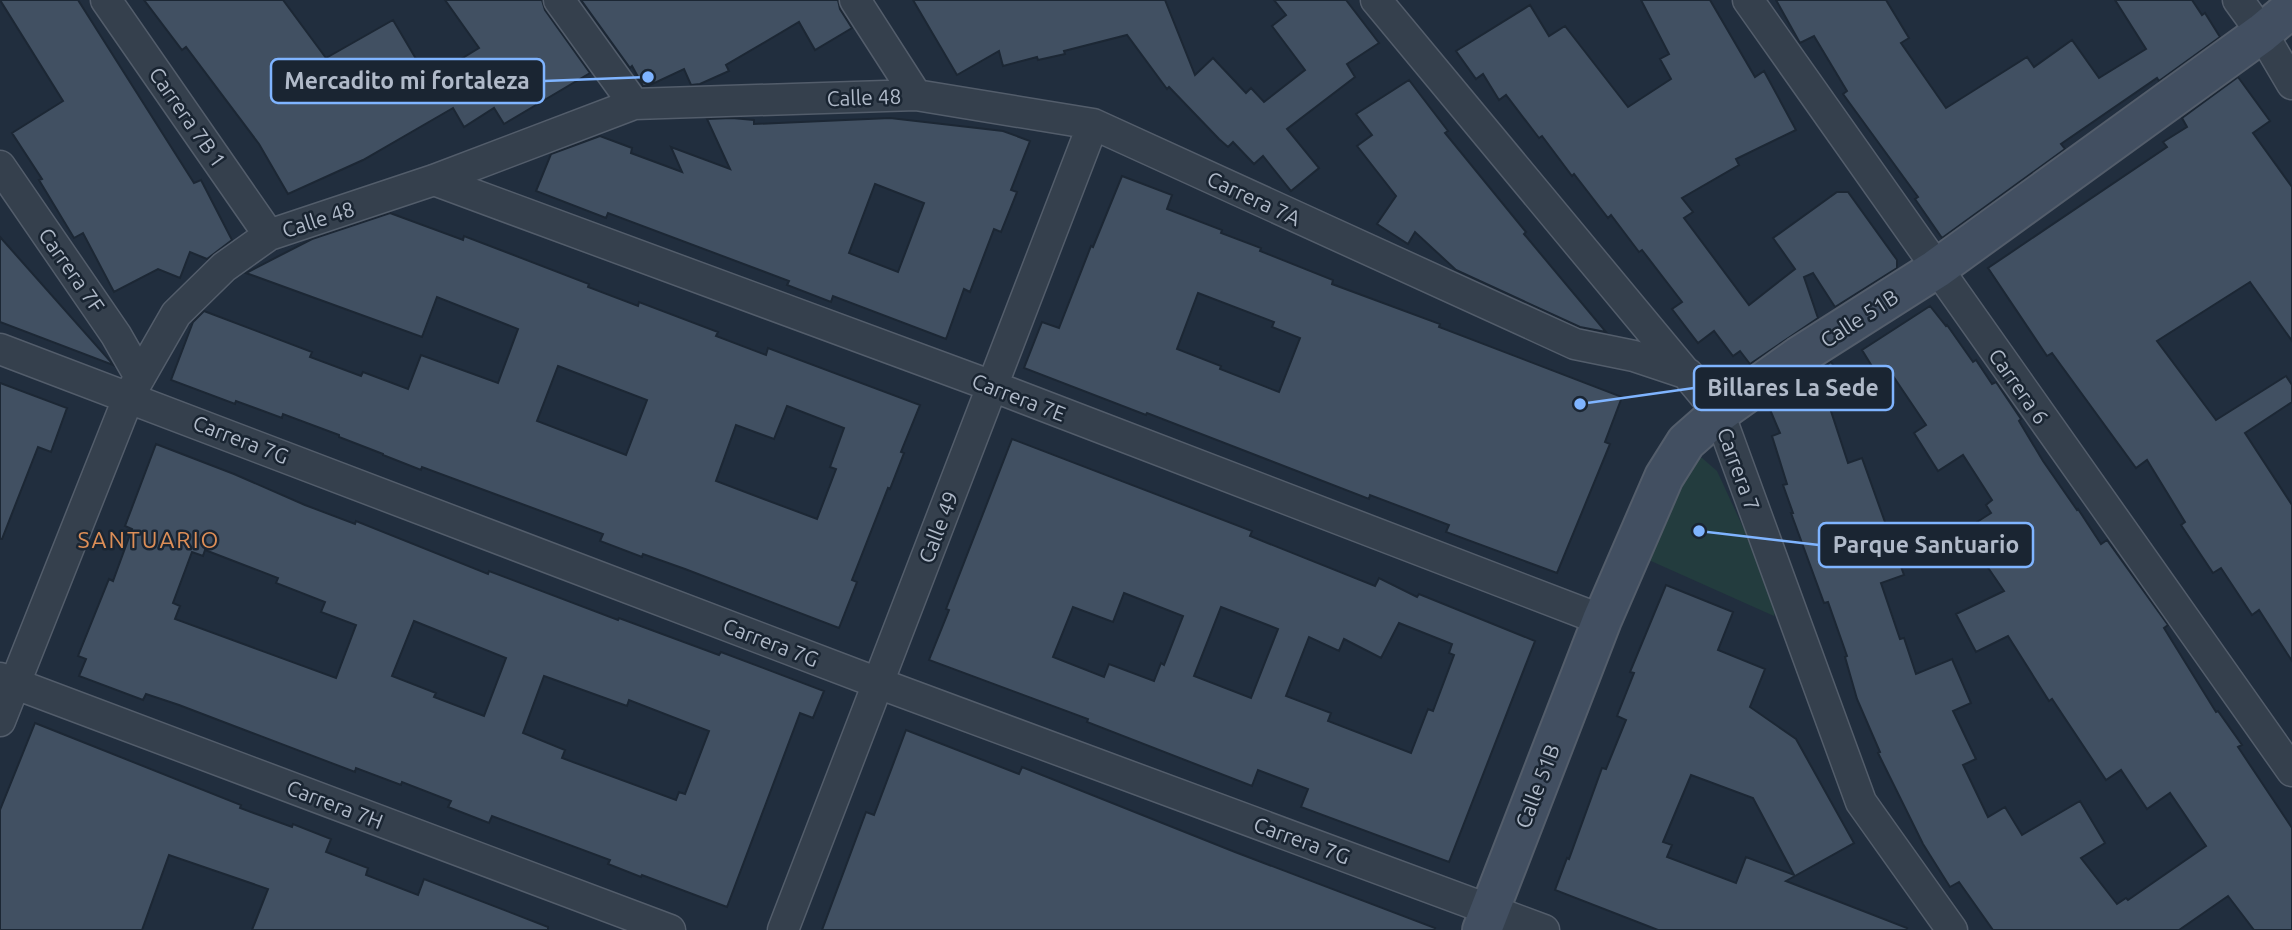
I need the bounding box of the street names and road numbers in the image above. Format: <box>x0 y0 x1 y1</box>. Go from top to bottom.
street label: Carrera 7B 1 <box>145 62 231 172</box>
street label: Calle 48 <box>826 84 902 110</box>
street label: Carrera 7A <box>1204 166 1305 230</box>
street label: Calle 48 <box>279 196 357 242</box>
street label: Carrera 7F <box>34 223 110 317</box>
street label: Calle 51B <box>1816 284 1902 352</box>
street label: Carrera 6 <box>1984 344 2054 428</box>
street label: Carrera 7E <box>969 368 1069 426</box>
street label: Carrera 7G <box>190 410 292 468</box>
street label: Carrera 7 <box>1713 424 1765 514</box>
street label: Calle 49 <box>913 488 963 566</box>
street label: Carrera 7G <box>720 613 822 671</box>
street label: Calle 51B <box>1510 741 1564 831</box>
street label: Carrera 7H <box>283 775 387 833</box>
street label: Carrera 7G <box>1251 812 1353 868</box>

